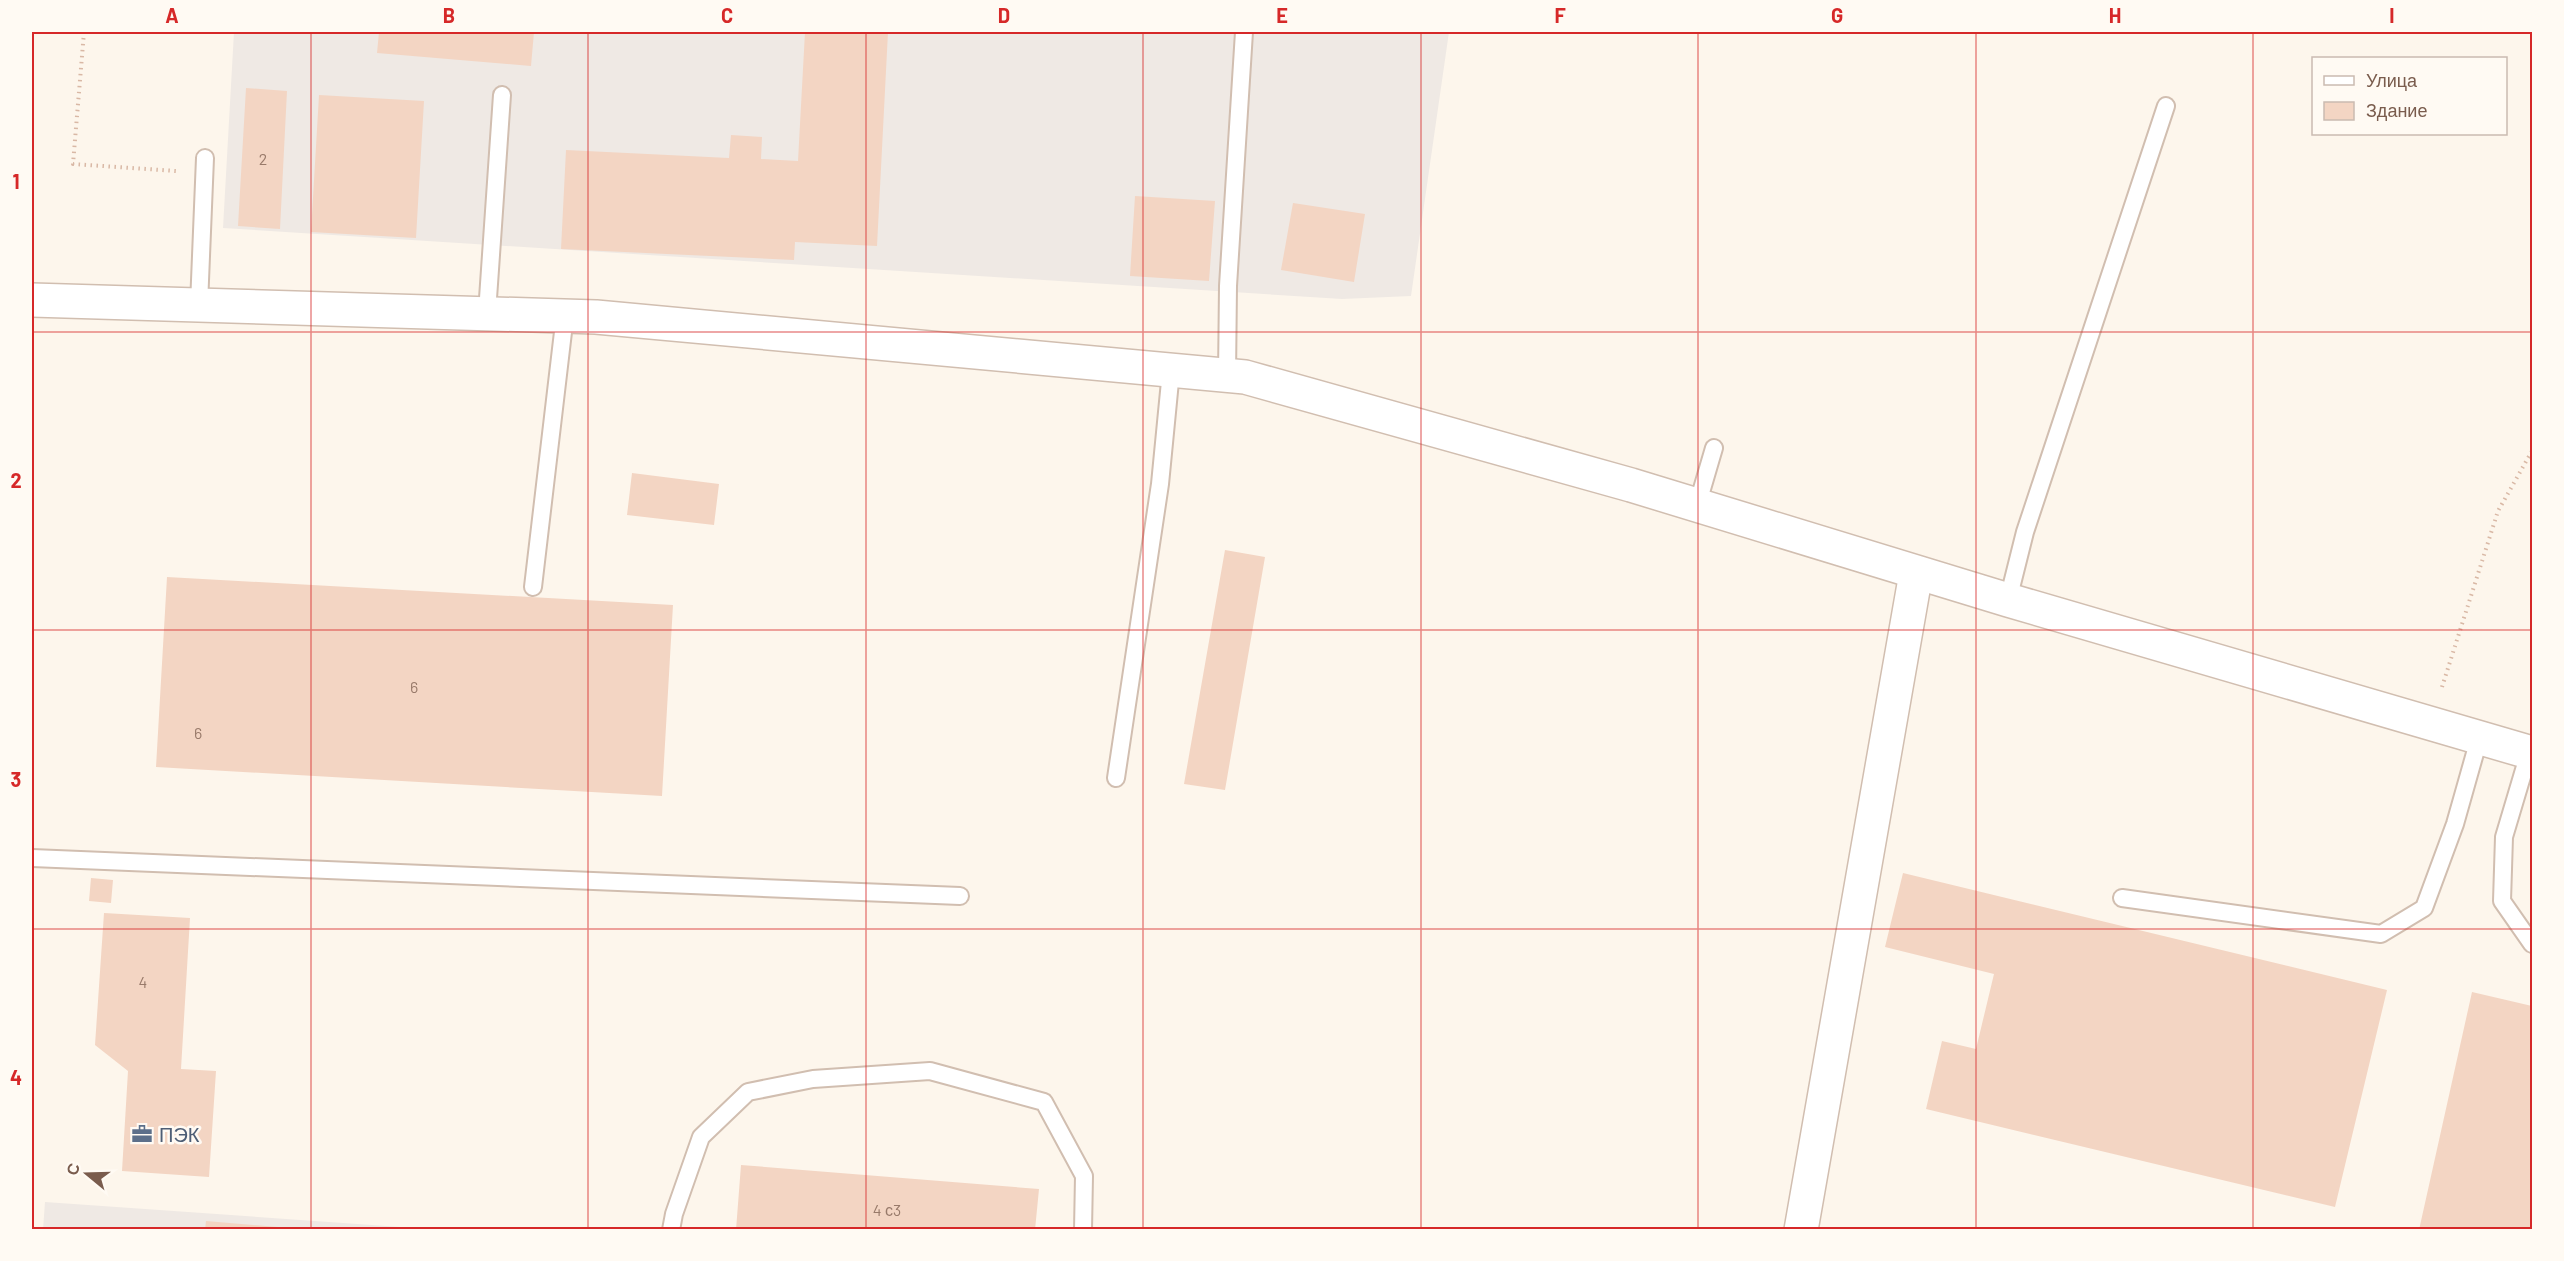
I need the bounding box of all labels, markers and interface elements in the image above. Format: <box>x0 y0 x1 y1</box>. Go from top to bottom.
text: A <box>165 3 179 27</box>
text: B <box>443 3 455 27</box>
text: C <box>721 3 733 27</box>
text: D <box>998 3 1010 27</box>
text: E <box>1276 3 1288 27</box>
text: F <box>1554 3 1566 27</box>
text: G <box>1831 3 1843 27</box>
text: H <box>2109 3 2121 27</box>
text: I <box>2389 3 2395 27</box>
legend <box>2312 57 2507 135</box>
text: Улица <box>2366 69 2418 91</box>
text: Здание <box>2366 99 2427 121</box>
house number: 2 <box>259 149 267 168</box>
text: 1 <box>12 169 20 193</box>
text: 2 <box>10 468 22 492</box>
house number: 6 <box>410 677 418 696</box>
house number: 6 <box>194 723 202 742</box>
text: 3 <box>11 767 21 791</box>
house number: 4 <box>139 972 147 991</box>
text: 4 <box>10 1065 22 1089</box>
office icon: ПЭК <box>130 1122 154 1146</box>
place label: ПЭК <box>159 1122 200 1146</box>
north arrow <box>57 1144 117 1204</box>
text: С <box>61 1160 83 1178</box>
house number: 4 с3 <box>873 1200 901 1219</box>

